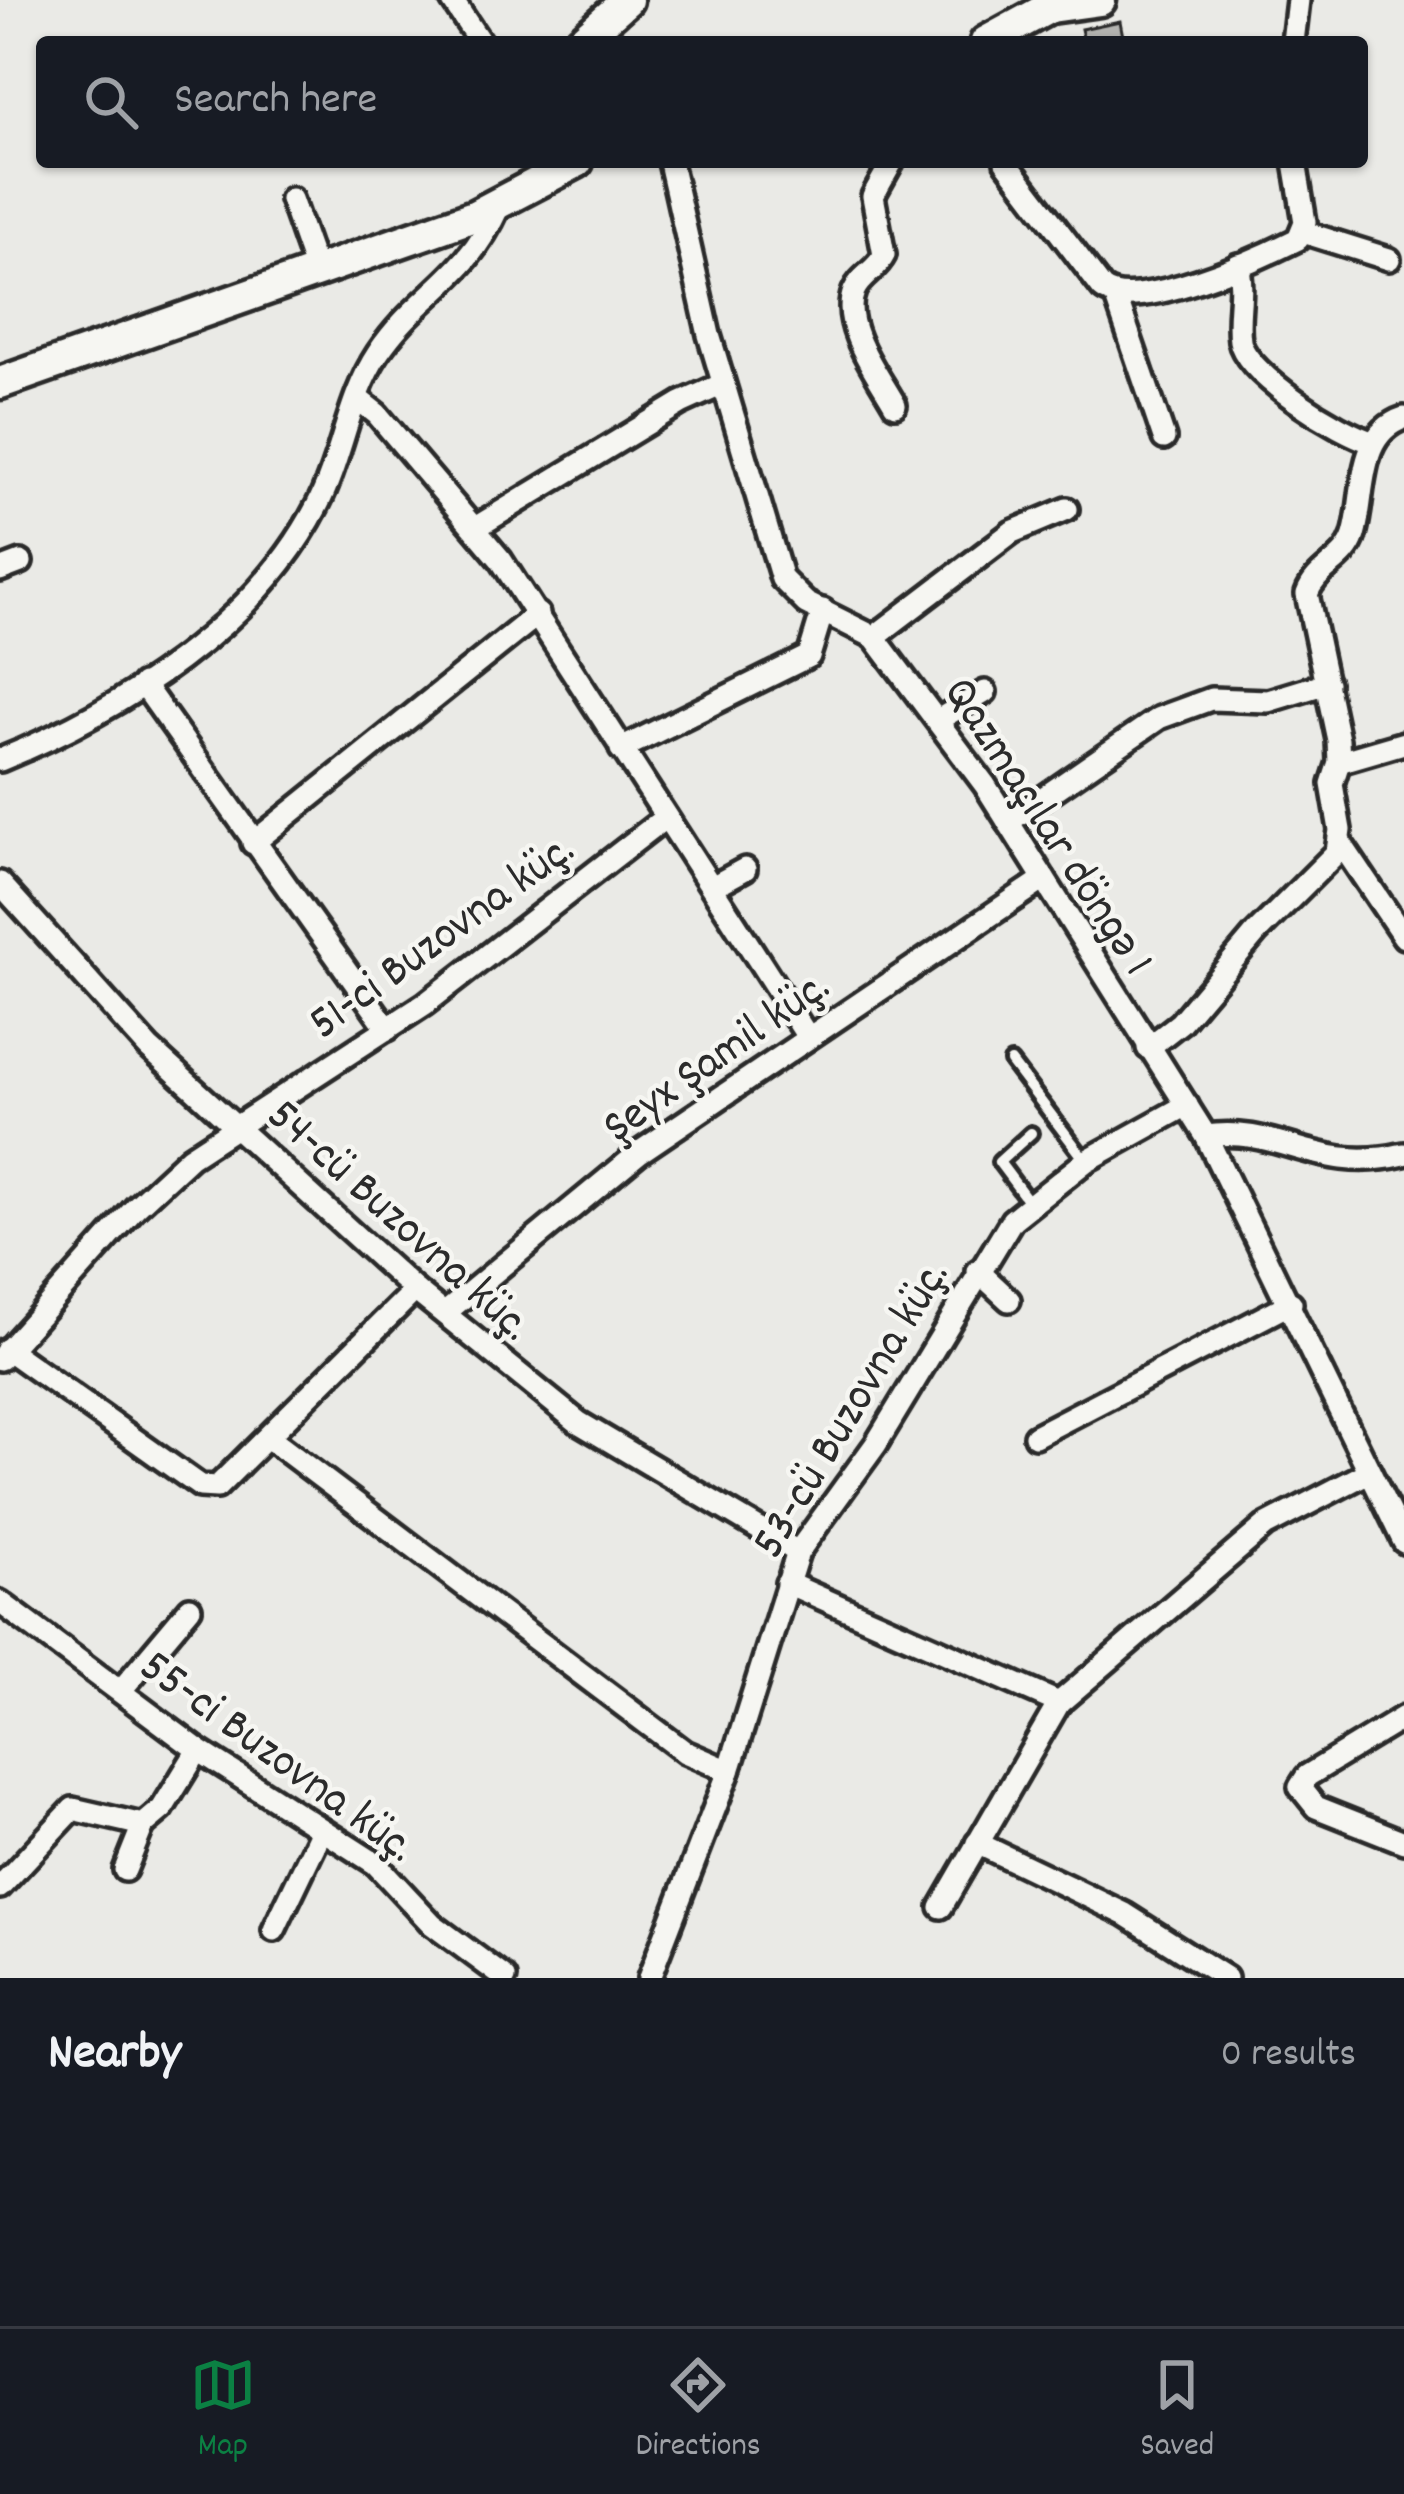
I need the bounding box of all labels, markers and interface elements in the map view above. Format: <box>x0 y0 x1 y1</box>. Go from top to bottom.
search box <box>36 36 1368 168</box>
icon: search <box>78 69 144 135</box>
text: Search here <box>174 70 377 134</box>
street label: Qazmaçılar döngə 1 <box>923 665 1168 991</box>
street label: 51-ci Buzovna küç. <box>296 819 591 1059</box>
street label: Şeyx Şamil küç. <box>591 955 846 1163</box>
street label: 54-cü Buzovna küç. <box>249 1085 545 1361</box>
street label: 53-cü Buzovna küç. <box>737 1249 970 1573</box>
street label: 55-ci Buzovna küç. <box>123 1635 428 1883</box>
text: Nearby <box>48 2020 181 2092</box>
text: 0 results <box>1221 2029 1356 2084</box>
tab: Map <box>190 2352 256 2471</box>
tab: Directions <box>636 2352 761 2471</box>
tab: Saved <box>1140 2352 1214 2471</box>

